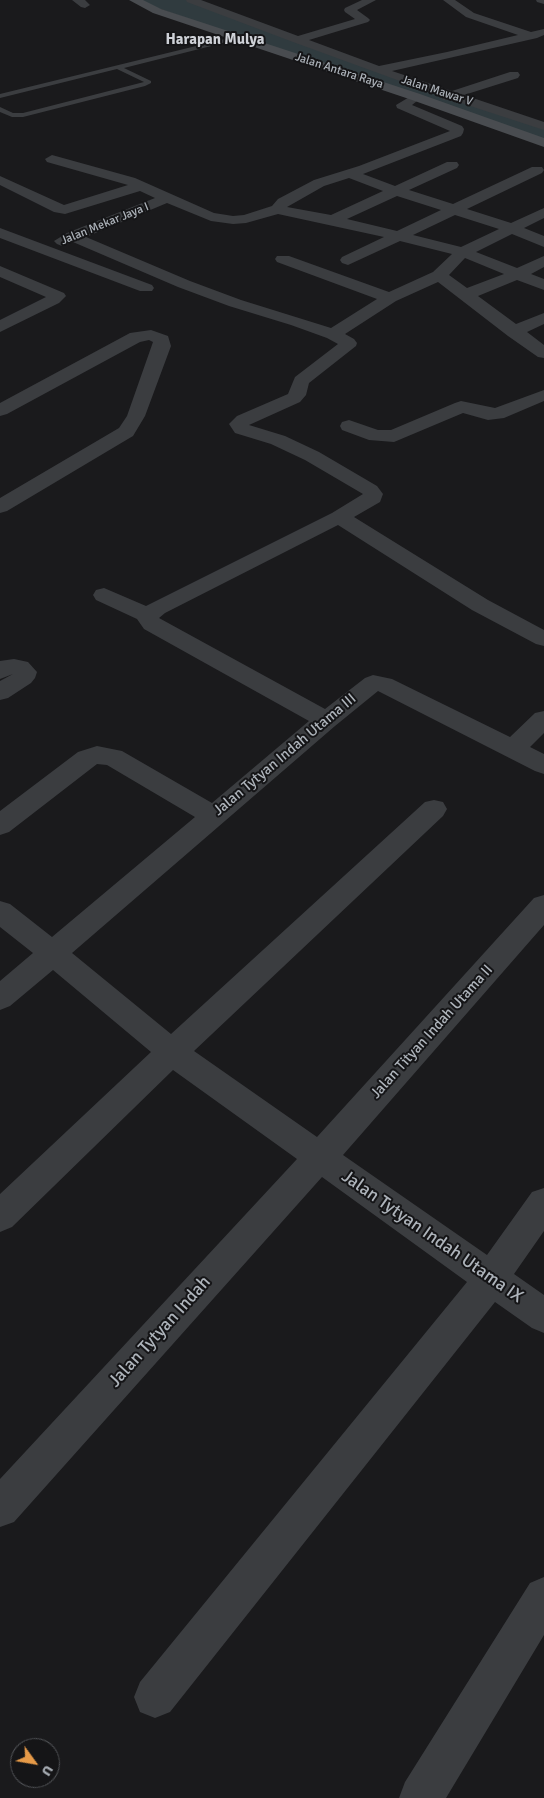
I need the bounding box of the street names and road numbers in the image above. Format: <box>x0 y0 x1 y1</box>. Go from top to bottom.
street label: Jalan Antara Raya <box>293 50 385 92</box>
street label: Jalan Mawar V <box>399 73 475 109</box>
street label: Jalan Mekar Jaya I <box>59 200 151 248</box>
street label: Jalan Tytyan Indah Utama III <box>210 690 360 820</box>
street label: Jalan Tityan Indah Utama II <box>367 961 497 1103</box>
street label: Jalan Tytyan Indah Utama IX <box>337 1166 527 1308</box>
street label: Jalan Tytyan Indah <box>104 1272 216 1392</box>

